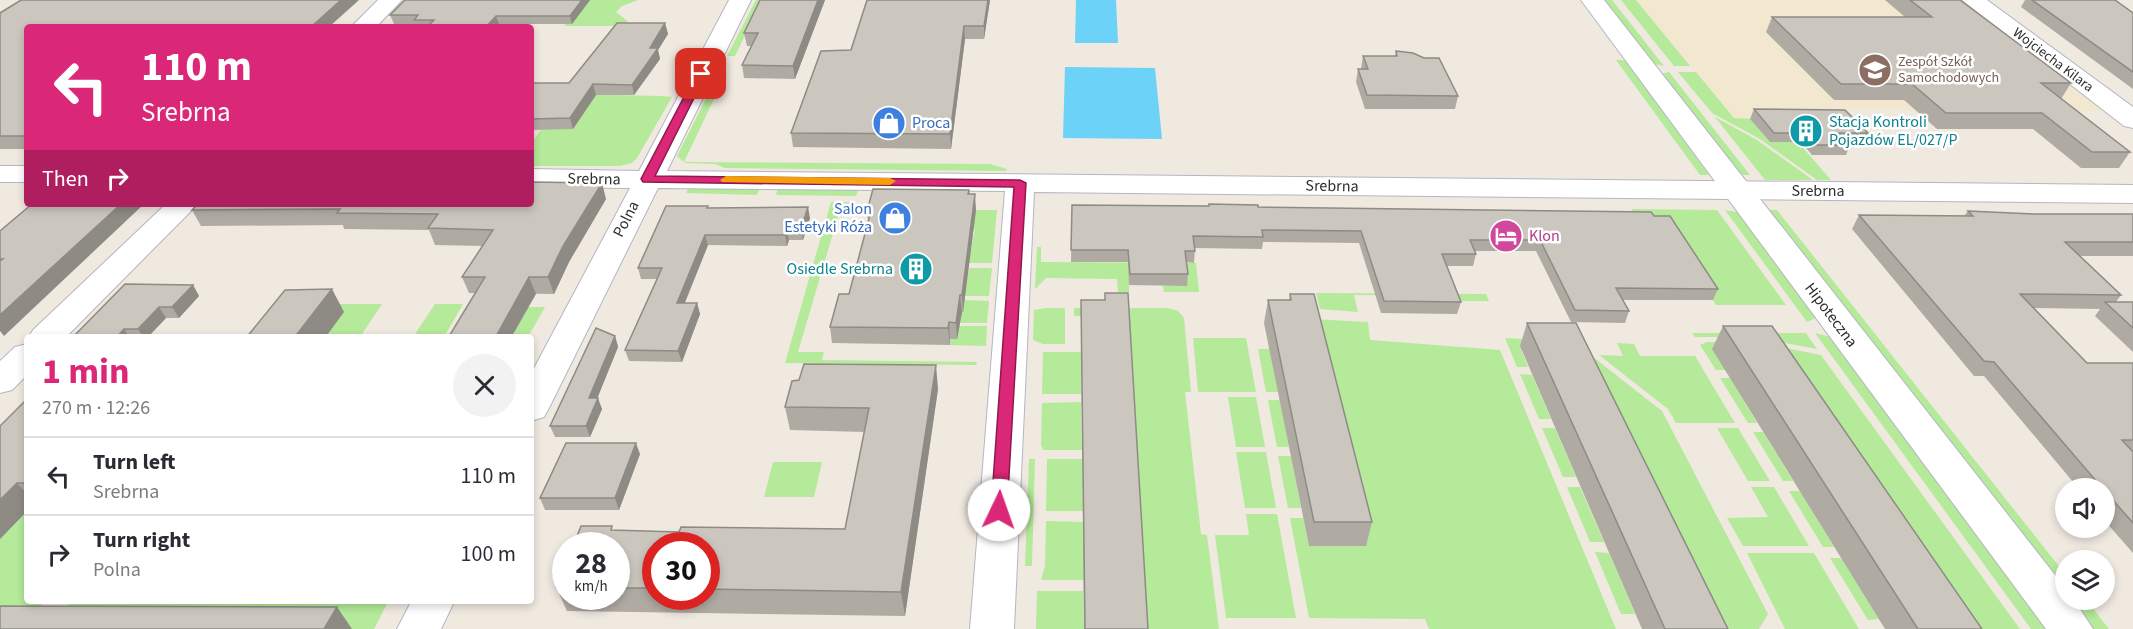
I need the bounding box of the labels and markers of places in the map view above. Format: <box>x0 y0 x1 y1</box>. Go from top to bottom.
pin <box>675 48 726 99</box>
school or university icon: Zespół Szkół Samochodowych <box>1857 52 1893 88</box>
place label: Zespół Szkół Samochodowych <box>1898 52 1999 88</box>
shop icon: Proca <box>871 105 907 141</box>
place label: Stacja Kontroli Pojazdów EL/027/P <box>1829 111 1958 151</box>
place label: Proca <box>912 112 950 134</box>
building icon: Stacja Kontroli Pojazdów EL/027/P <box>1788 113 1824 149</box>
place label: Salon Estetyki Róża <box>784 198 872 238</box>
shop icon: Salon Estetyki Róża <box>877 200 913 236</box>
hotel icon: Klon <box>1488 218 1524 254</box>
place label: Klon <box>1529 225 1560 247</box>
building icon: Osiedle Srebrna <box>898 251 934 287</box>
place label: Osiedle Srebrna <box>787 258 893 280</box>

